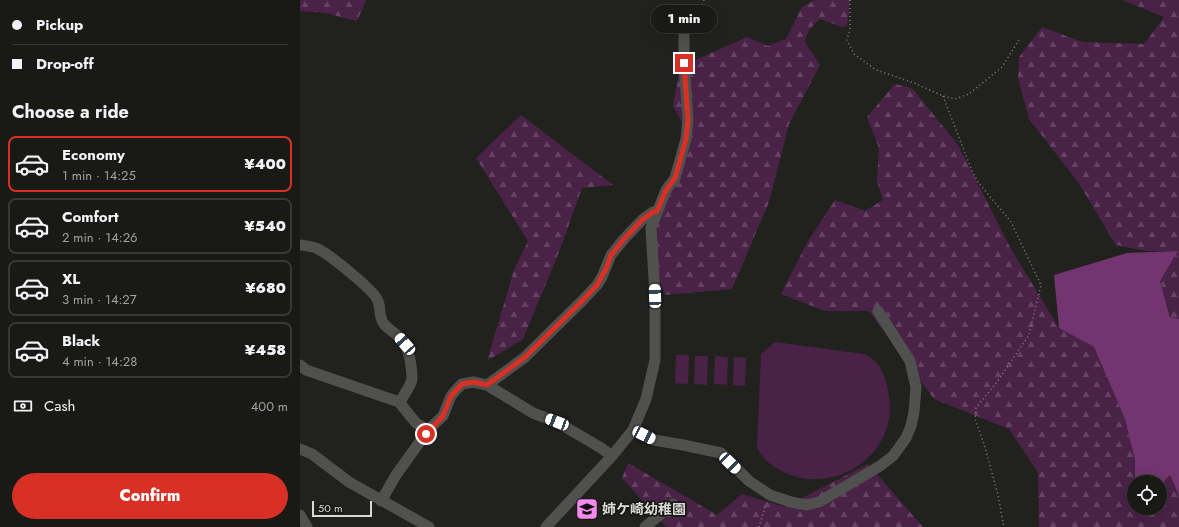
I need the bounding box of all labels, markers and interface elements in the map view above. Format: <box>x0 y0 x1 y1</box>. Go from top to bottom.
callout: 1 min <box>651 5 717 33</box>
text: 1 min <box>668 9 700 28</box>
text: Pickup <box>36 14 83 36</box>
text: Drop-off <box>36 53 94 75</box>
route end <box>675 54 693 72</box>
text: Choose a ride <box>12 99 129 125</box>
text: Economy <box>62 144 125 166</box>
icon: car <box>14 146 50 182</box>
text: ¥400 <box>244 153 286 175</box>
text: 1 min · 14:25 <box>62 166 136 185</box>
text: Comfort <box>62 206 119 228</box>
icon: car <box>14 208 50 244</box>
text: ¥540 <box>244 215 286 237</box>
text: 2 min · 14:26 <box>62 228 138 247</box>
text: XL <box>62 268 80 290</box>
icon: car <box>14 270 50 306</box>
text: ¥680 <box>245 277 286 299</box>
car <box>649 284 661 308</box>
text: 3 min · 14:27 <box>62 290 137 309</box>
text: Black <box>62 330 100 352</box>
car <box>393 331 417 357</box>
icon: car <box>14 332 50 368</box>
text: ¥458 <box>245 339 286 361</box>
text: 4 min · 14:28 <box>62 352 137 371</box>
icon: cash <box>12 395 34 417</box>
text: Cash <box>44 395 75 417</box>
text: 400 m <box>251 397 288 416</box>
car <box>544 412 570 432</box>
car <box>631 424 657 446</box>
route start <box>417 425 435 443</box>
car <box>717 450 743 476</box>
button: Confirm <box>12 473 288 519</box>
map controls <box>1127 475 1167 515</box>
button: locate <box>1127 475 1167 515</box>
school or university icon: 姉ケ崎幼稚園 <box>574 496 600 522</box>
scale bar <box>312 499 372 518</box>
place label: 姉ケ崎幼稚園 <box>602 499 686 519</box>
text: 50 m <box>318 500 343 516</box>

